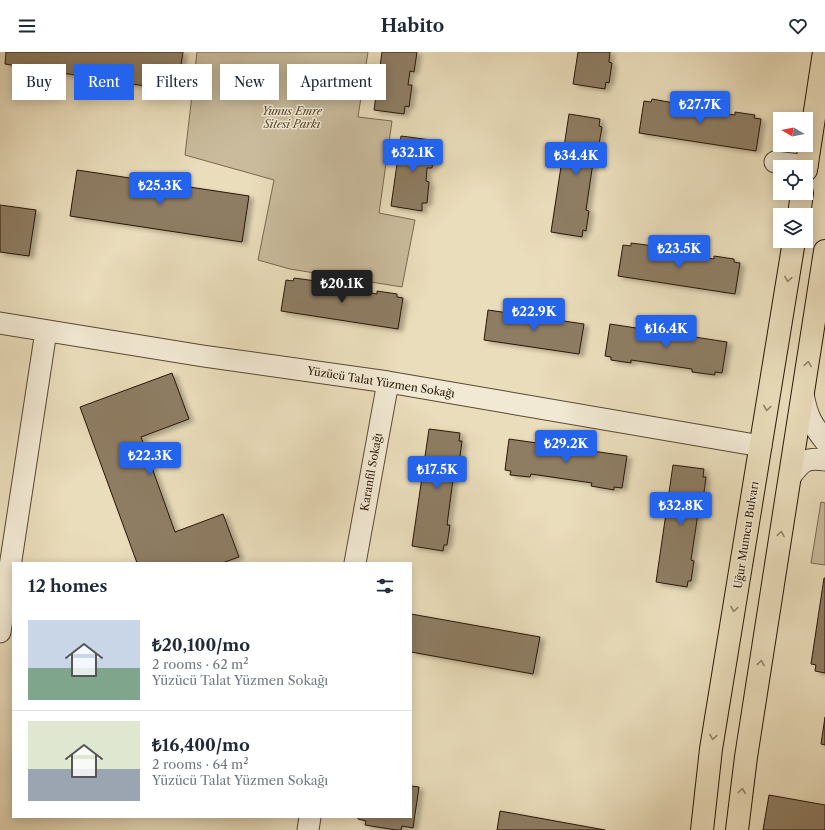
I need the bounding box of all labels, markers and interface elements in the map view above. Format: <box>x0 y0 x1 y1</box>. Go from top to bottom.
icon: menu <box>16 15 38 37</box>
text: Habito <box>381 15 444 37</box>
icon: heart <box>787 15 809 37</box>
chip: Buy <box>12 64 66 100</box>
chip: Rent <box>74 64 134 100</box>
chip: Filters <box>142 64 212 100</box>
chip: New <box>220 64 279 100</box>
chip: Apartment <box>287 64 386 100</box>
pin: ₺27.7K <box>667 91 733 125</box>
text: ₺27.7K <box>679 96 721 112</box>
park label: Yunus Emre Sitesi Parkı <box>262 104 323 131</box>
north arrow <box>773 112 813 152</box>
map controls <box>773 112 813 248</box>
pin: ₺32.1K <box>380 139 446 173</box>
pin: ₺34.4K <box>543 142 609 176</box>
text: ₺32.1K <box>392 144 434 160</box>
text: ₺34.4K <box>554 147 598 163</box>
button: locate <box>773 160 813 200</box>
pin: ₺25.3K <box>127 172 193 206</box>
text: ₺25.3K <box>138 177 182 193</box>
button: layers <box>773 208 813 248</box>
pin: ₺23.5K <box>646 235 712 269</box>
text: ₺23.5K <box>657 240 701 256</box>
pin: ₺20.1K <box>309 270 375 304</box>
text: ₺20.1K <box>320 275 364 291</box>
one-way arrow <box>784 276 793 283</box>
pin: ₺22.9K <box>501 298 567 332</box>
text: ₺22.9K <box>512 303 556 319</box>
pin: ₺16.4K <box>633 315 699 349</box>
text: ₺16.4K <box>645 320 687 336</box>
one-way arrow <box>803 361 812 368</box>
street label: Yüzücü Talat Yüzmen Sokağı <box>305 363 456 401</box>
one-way arrow <box>763 405 772 411</box>
pin: ₺29.2K <box>533 430 599 464</box>
street label: Karanfil Sokağı <box>357 431 385 512</box>
text: ₺29.2K <box>544 435 588 451</box>
pin: ₺22.3K <box>117 442 183 476</box>
text: ₺22.3K <box>128 447 172 463</box>
pin: ₺17.5K <box>404 456 470 490</box>
text: ₺17.5K <box>417 461 457 477</box>
street label: Uğur Mumcu Bulvarı <box>731 480 761 590</box>
pin: ₺32.8K <box>648 492 714 526</box>
text: ₺32.8K <box>659 497 703 513</box>
one-way arrow <box>776 531 785 537</box>
icon: filters <box>374 575 396 597</box>
text: 12 homes <box>28 576 107 596</box>
one-way arrow <box>730 606 739 612</box>
text: ₺20,100/mo <box>152 635 250 655</box>
icon: home <box>60 636 108 684</box>
text: 2 rooms · 62 m² <box>152 656 249 672</box>
one-way arrow <box>756 660 765 666</box>
text: Yüzücü Talat Yüzmen Sokağı <box>152 672 328 688</box>
one-way arrow <box>709 734 718 740</box>
text: ₺16,400/mo <box>152 735 250 755</box>
icon: home <box>60 737 108 785</box>
text: 2 rooms · 64 m² <box>152 756 249 772</box>
text: Yüzücü Talat Yüzmen Sokağı <box>152 772 328 788</box>
one-way arrow <box>737 788 746 794</box>

